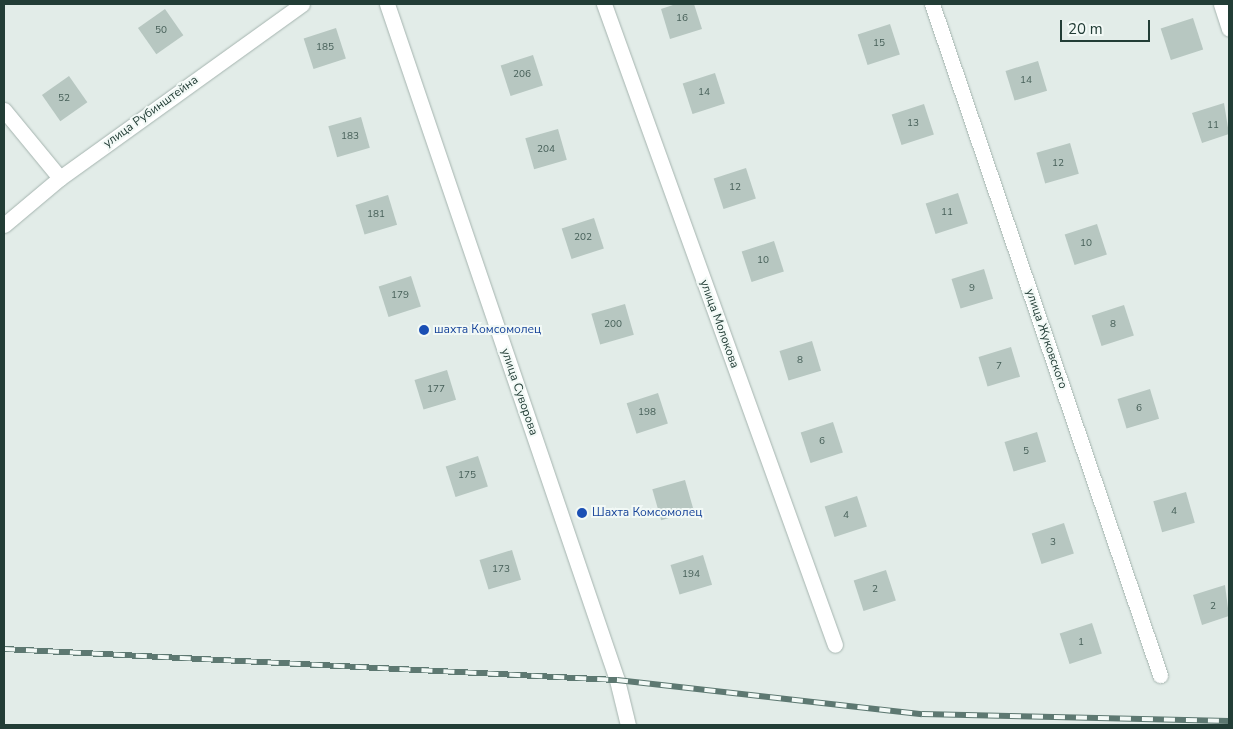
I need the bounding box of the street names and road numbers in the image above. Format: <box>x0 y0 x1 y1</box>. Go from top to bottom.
street label: улица Рубинштейна <box>101 73 201 151</box>
street label: улица Молокова <box>696 278 742 370</box>
street label: улица Жуковского <box>1022 287 1070 391</box>
street label: улица Суворова <box>497 347 541 437</box>

